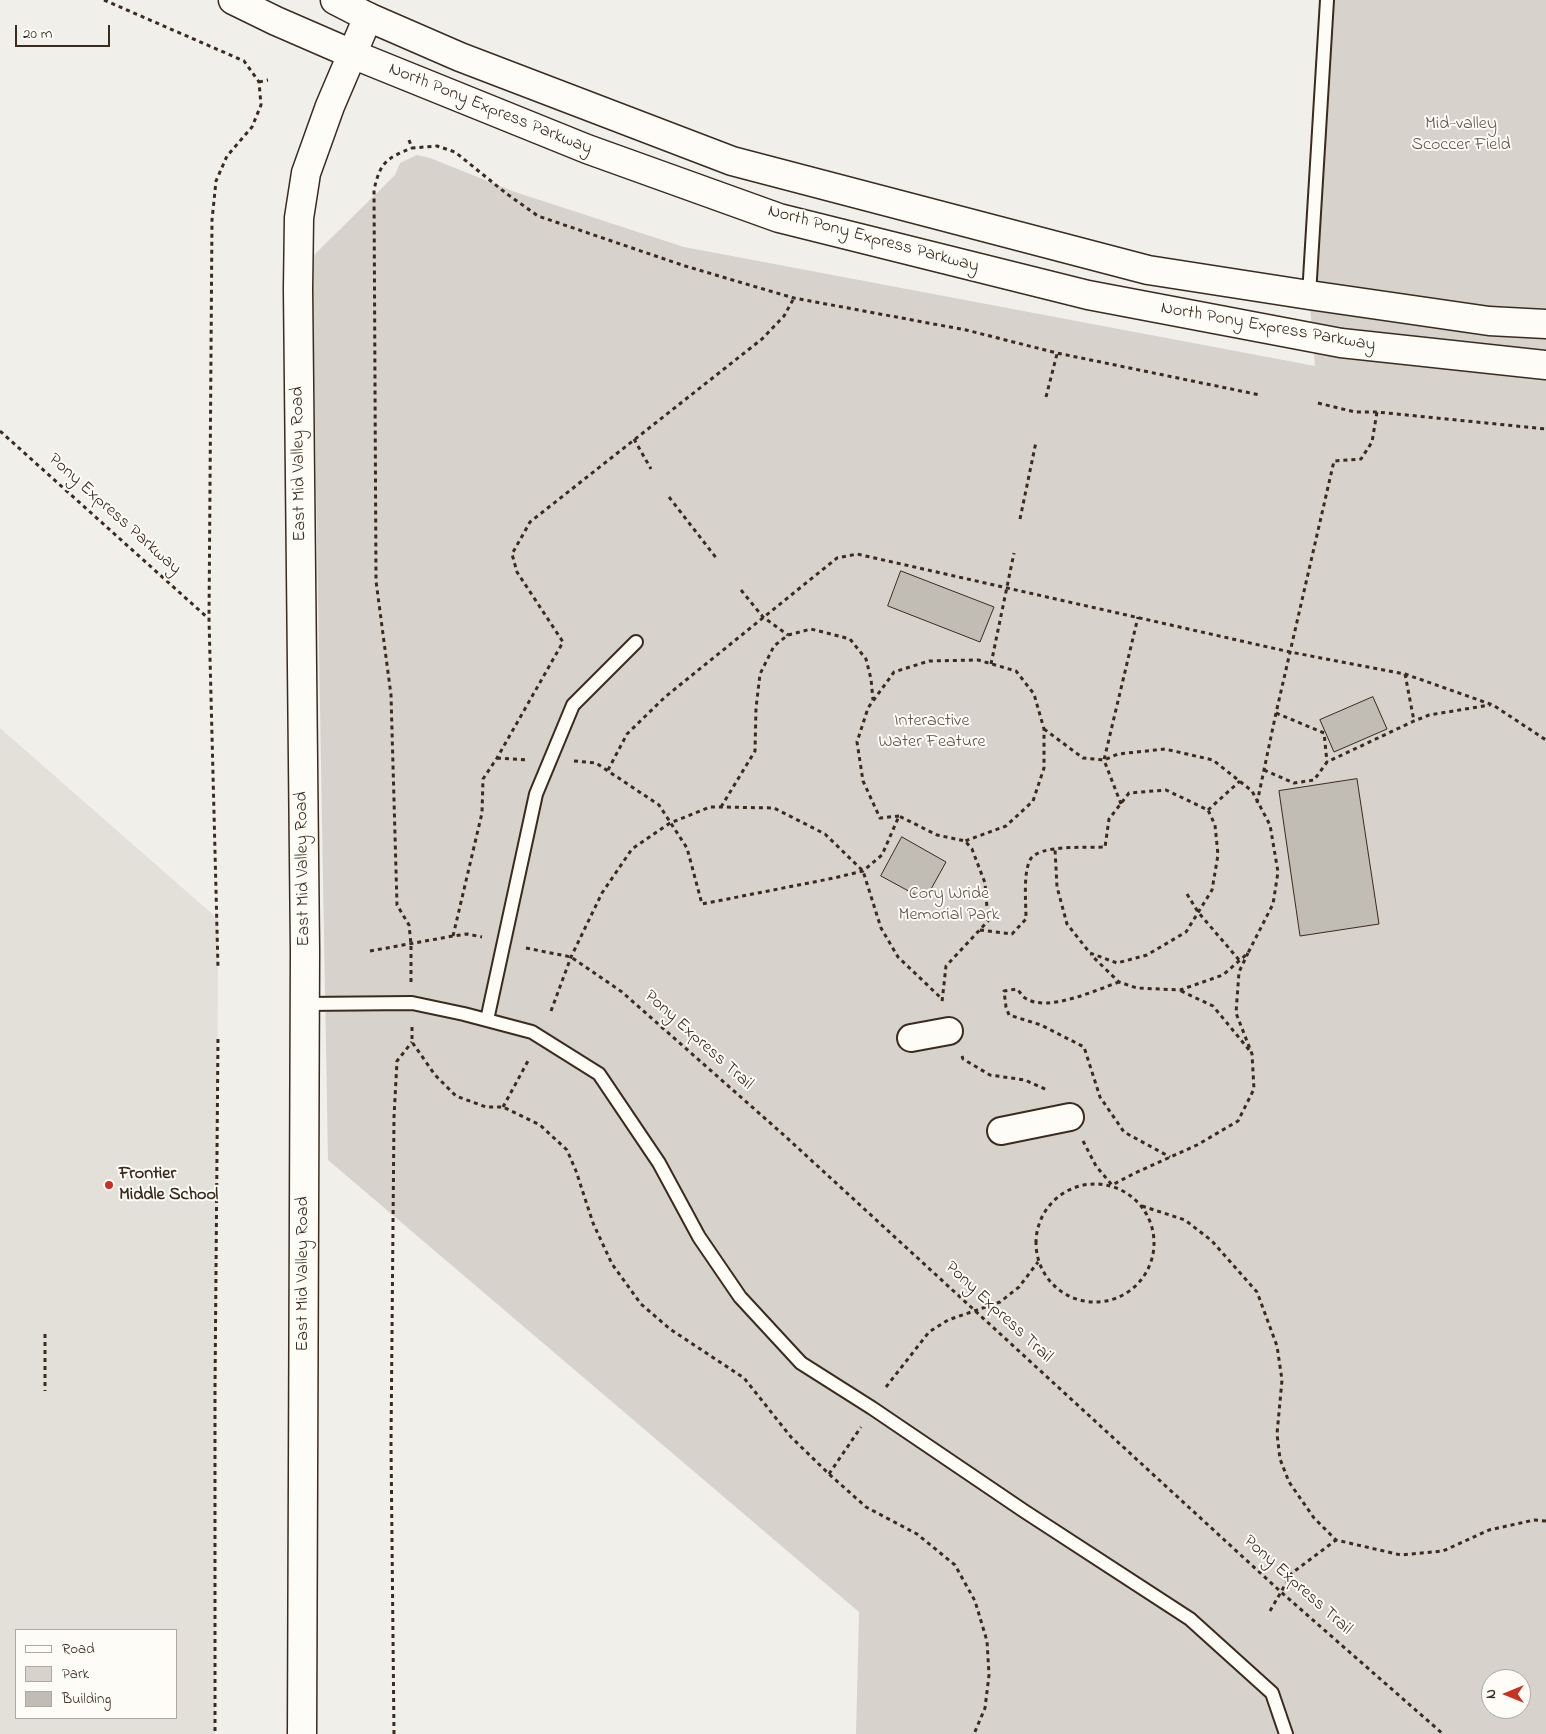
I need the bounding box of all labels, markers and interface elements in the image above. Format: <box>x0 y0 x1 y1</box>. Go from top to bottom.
scale bar <box>18 15 112 47</box>
text: 20 m <box>23 23 52 45</box>
street label: North Pony Express Parkway <box>385 59 595 161</box>
park label: Mid-valley Scoccer Field <box>1411 114 1511 156</box>
street label: North Pony Express Parkway <box>765 201 981 279</box>
street label: North Pony Express Parkway <box>1159 298 1377 358</box>
street label: East Mid Valley Road <box>288 386 312 542</box>
street label: Pony Express Parkway <box>43 450 185 580</box>
park label: Interactive Water Feature <box>878 711 986 754</box>
street label: East Mid Valley Road <box>292 791 316 947</box>
park label: Cory Wride Memorial Park <box>899 884 999 926</box>
street label: Pony Express Trail <box>639 986 757 1096</box>
place label: Frontier Middle School <box>119 1164 218 1206</box>
marker: Frontier Middle School <box>103 1179 115 1191</box>
street label: East Mid Valley Road <box>293 1196 315 1352</box>
street label: Pony Express Trail <box>940 1258 1056 1368</box>
street label: Pony Express Trail <box>1238 1531 1356 1641</box>
legend <box>15 1629 178 1719</box>
text: Road <box>62 1638 95 1660</box>
text: Park <box>62 1663 89 1685</box>
north arrow <box>1481 1669 1531 1719</box>
text: Building <box>62 1688 111 1710</box>
text: N <box>1481 1689 1502 1699</box>

